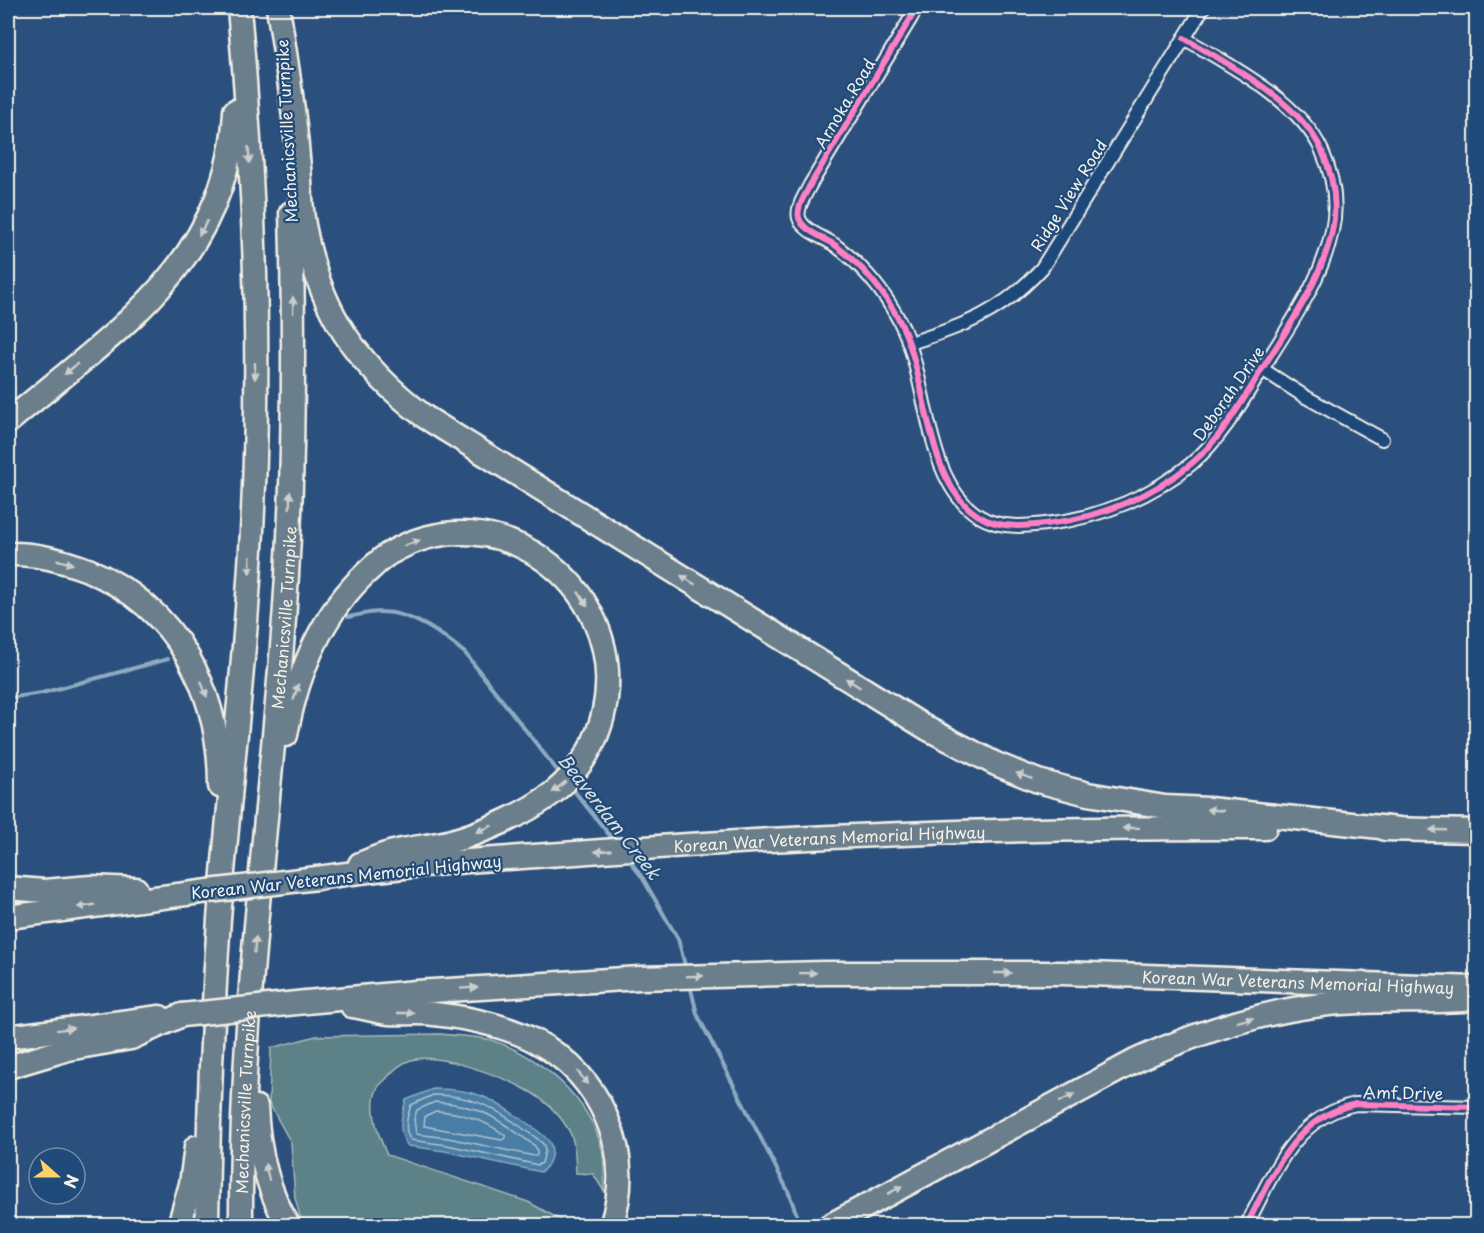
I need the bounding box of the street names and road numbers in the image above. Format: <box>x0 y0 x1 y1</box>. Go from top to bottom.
street label: Mechanicsville Turnpike <box>269 39 303 223</box>
street label: Arnoka Road <box>808 53 880 153</box>
street label: Ridge View Road <box>1024 134 1112 256</box>
street label: Deborah Drive <box>1186 341 1270 445</box>
street label: Mechanicsville Turnpike <box>264 526 302 710</box>
street label: Korean War Veterans Memorial Highway <box>673 819 986 858</box>
street label: Korean War Veterans Memorial Highway <box>190 848 502 904</box>
street label: Korean War Veterans Memorial Highway <box>1141 964 1454 999</box>
street label: Mechanicsville Turnpike <box>229 1010 261 1194</box>
street label: Amf Drive <box>1363 1079 1443 1105</box>

